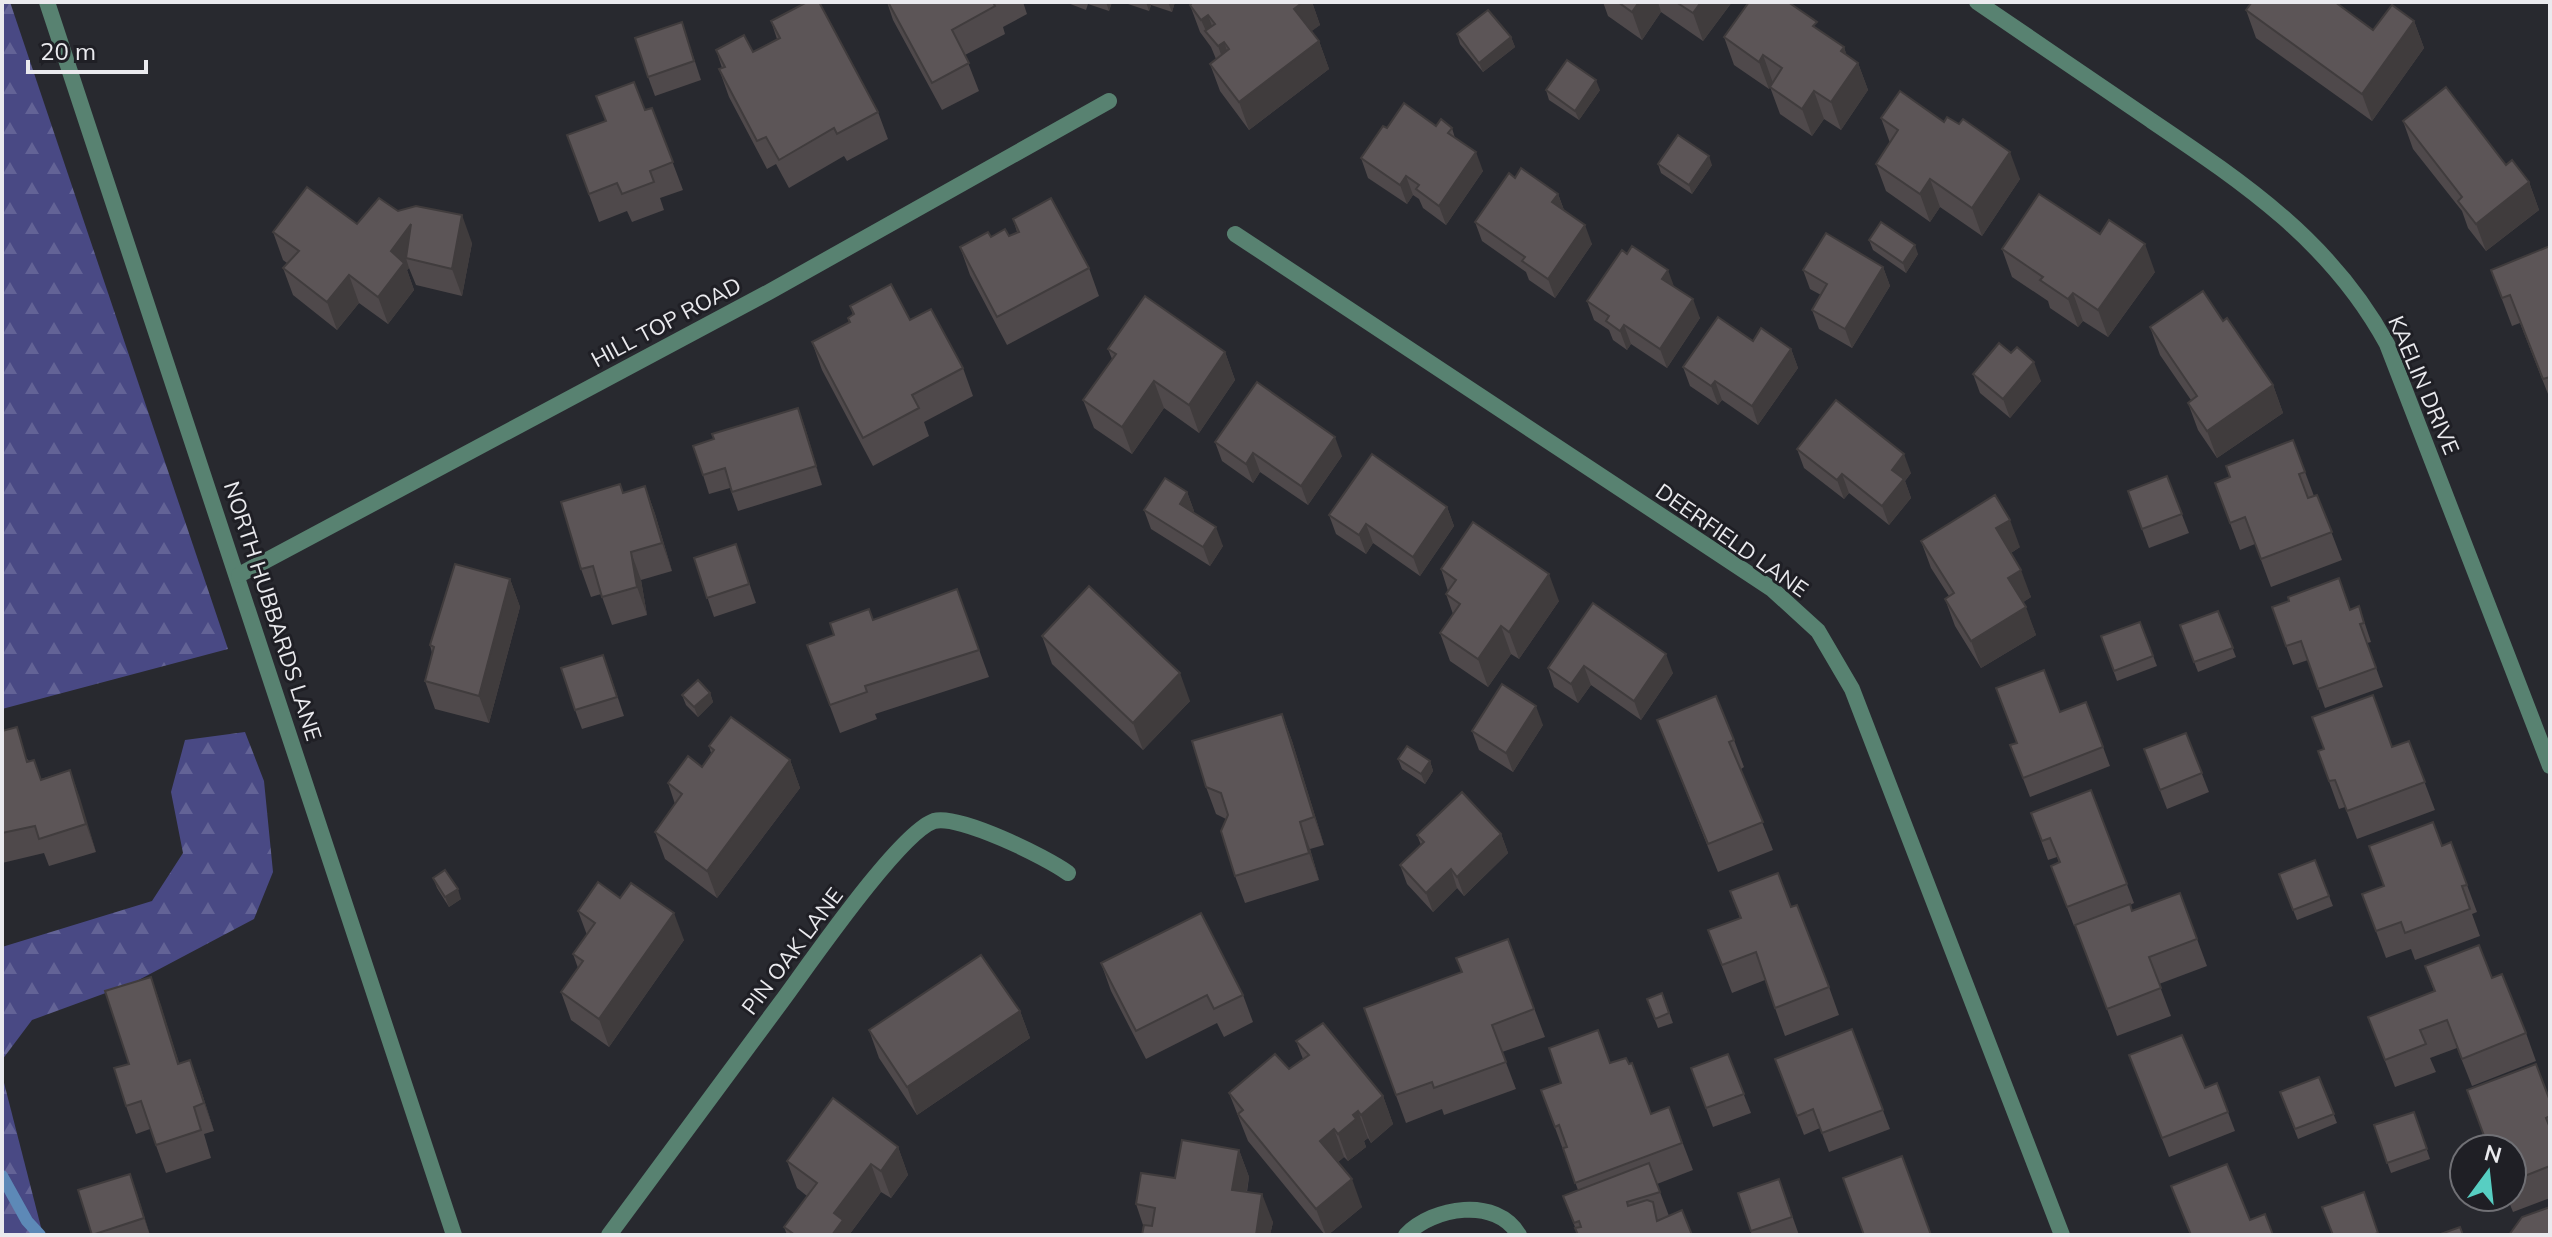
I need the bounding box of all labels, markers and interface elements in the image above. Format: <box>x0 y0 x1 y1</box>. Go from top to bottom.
scale bar <box>28 24 146 74</box>
text: 20 m <box>40 36 96 66</box>
street label: HILL TOP ROAD <box>586 271 746 373</box>
street label: KAELIN DRIVE <box>2382 311 2466 459</box>
street label: DEERFIELD LANE <box>1650 477 1814 603</box>
street label: NORTH HUBBARDS LANE <box>218 478 328 744</box>
street label: PIN OAK LANE <box>735 882 849 1020</box>
north arrow <box>2448 1133 2528 1213</box>
text: N <box>2482 1138 2505 1169</box>

